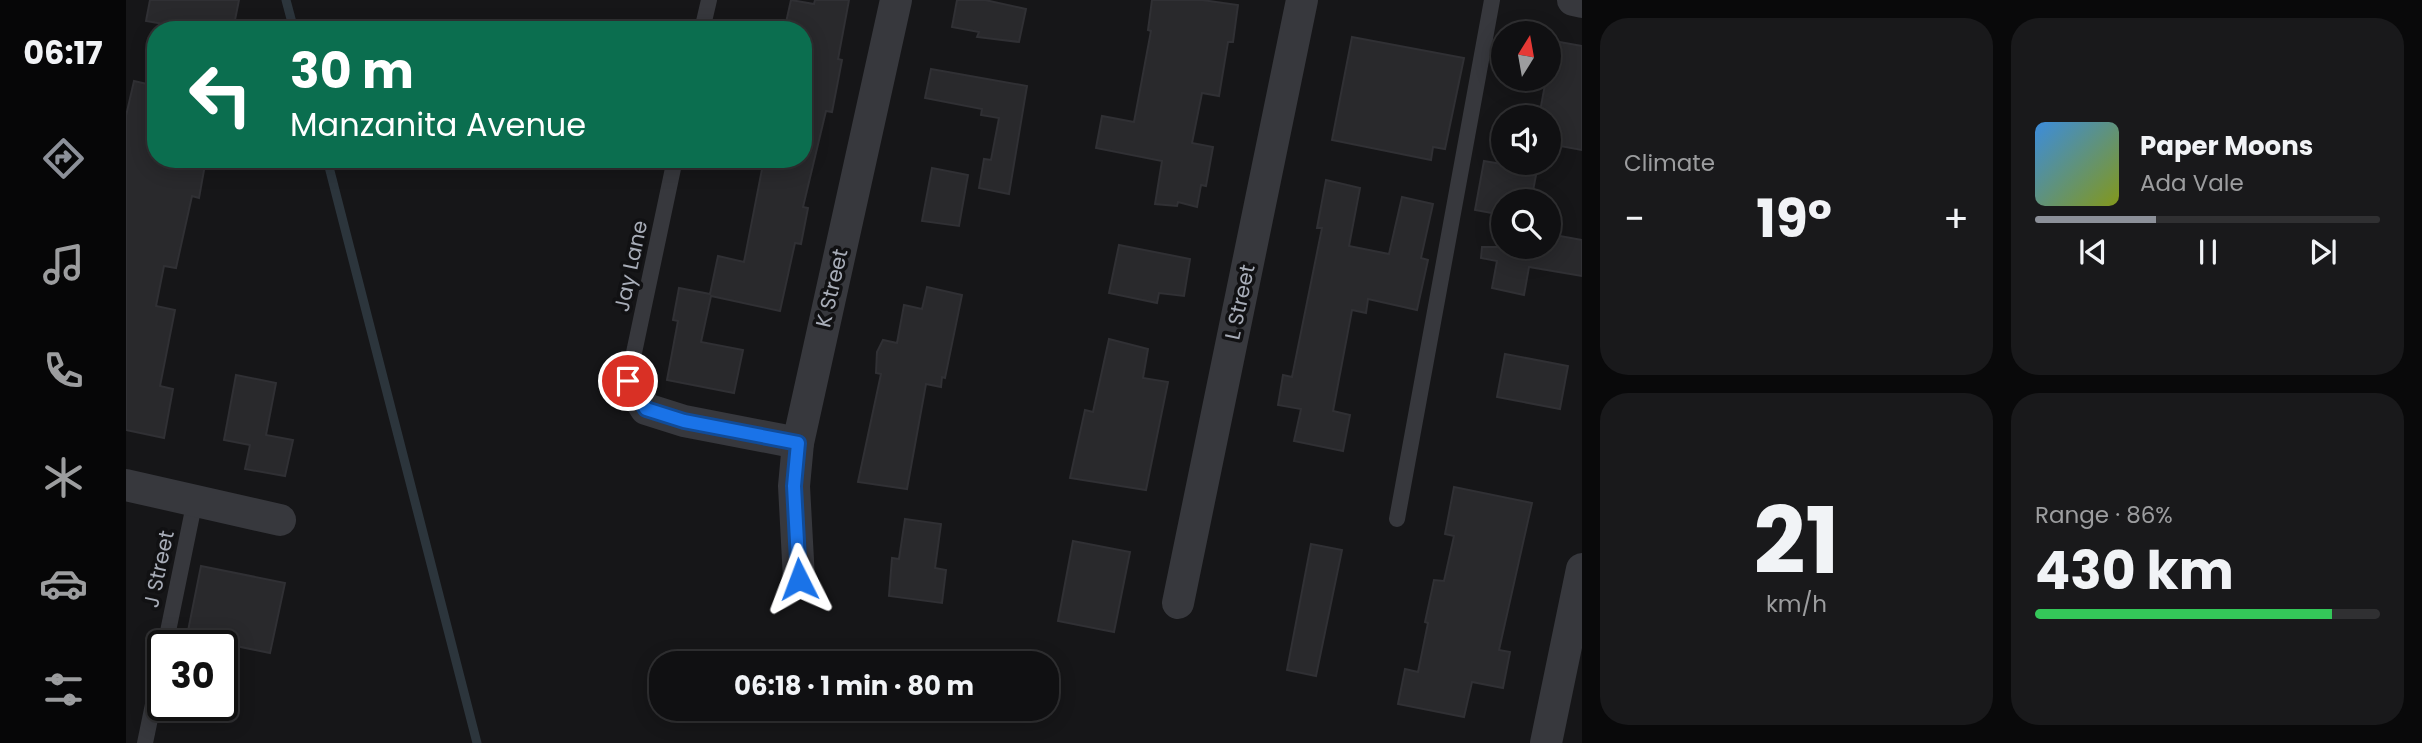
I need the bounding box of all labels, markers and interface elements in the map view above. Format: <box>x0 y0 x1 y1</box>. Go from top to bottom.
north arrow <box>1491 21 1561 91</box>
map controls <box>1491 21 1561 259</box>
text: 06:17 <box>23 30 103 75</box>
text: 30 m <box>290 37 414 105</box>
icon: left <box>175 49 266 140</box>
text: Manzanita Avenue <box>290 102 586 147</box>
button: sound <box>1491 105 1561 175</box>
text: Paper Moons <box>2140 128 2313 164</box>
icon: directions <box>39 134 88 183</box>
text: Climate <box>1624 147 1715 179</box>
text: Ada Vale <box>2140 167 2244 199</box>
text: 19° <box>1756 182 1832 255</box>
button: search <box>1491 189 1561 259</box>
text: − <box>1624 192 1645 245</box>
text: + <box>1943 192 1969 245</box>
street label: Jay Lane <box>607 218 654 314</box>
icon: previous <box>2074 233 2112 271</box>
icon: pause <box>2189 233 2227 271</box>
icon: next <box>2304 233 2342 271</box>
icon: music <box>39 240 88 289</box>
street label: K Street <box>808 246 855 330</box>
street label: L Street <box>1217 262 1262 342</box>
icon: phone <box>39 346 88 395</box>
pin <box>598 351 658 411</box>
icon: arrive <box>609 362 647 400</box>
icon: climate <box>39 453 88 502</box>
text: 21 <box>1753 477 1840 605</box>
text: Range · 86% <box>2035 499 2173 531</box>
street label: J Street <box>136 528 181 610</box>
text: 430 km <box>2035 534 2234 607</box>
position arrow <box>762 542 836 616</box>
icon: car <box>39 559 88 608</box>
text: km/h <box>1766 588 1827 620</box>
speed limit sign: 30 <box>147 630 238 721</box>
icon: filters <box>39 665 88 714</box>
text: 06:18 · 1 min · 80 m <box>734 668 974 704</box>

